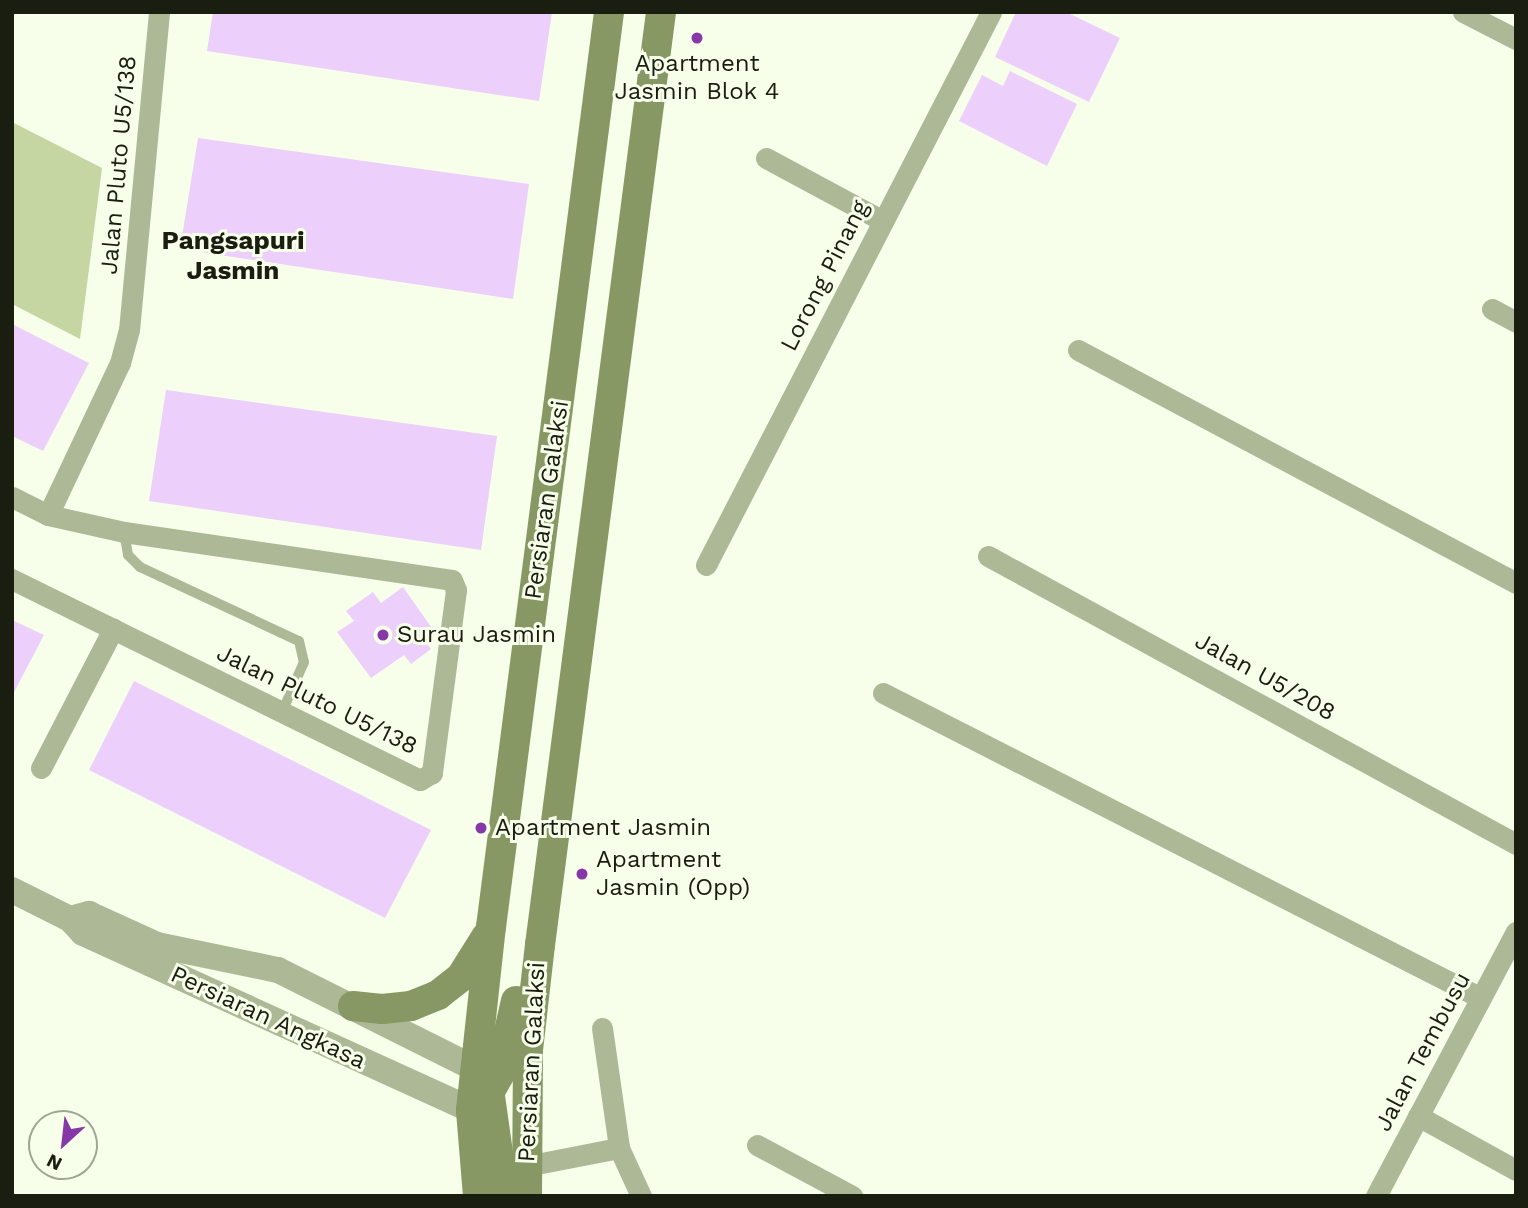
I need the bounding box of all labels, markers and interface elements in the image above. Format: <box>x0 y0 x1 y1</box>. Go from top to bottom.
marker: Apartment Jasmin Blok 4 <box>689 30 705 46</box>
place label: Apartment Jasmin Blok 4 <box>614 50 780 106</box>
street label: Jalan Pluto U5/138 <box>95 54 143 276</box>
street label: Lorong Pinang <box>775 196 875 356</box>
district label: Pangsapuri Jasmin <box>161 225 305 286</box>
street label: Persiaran Galaksi <box>519 399 575 601</box>
place label: Surau Jasmin <box>397 621 557 649</box>
marker: Surau Jasmin <box>375 627 391 643</box>
street label: Jalan U5/208 <box>1190 627 1340 727</box>
street label: Jalan Pluto U5/138 <box>212 639 422 761</box>
place label: Apartment Jasmin <box>495 814 712 842</box>
marker: Apartment Jasmin <box>473 820 489 836</box>
place label: Apartment Jasmin (Opp) <box>596 846 750 902</box>
marker: Apartment Jasmin (Opp) <box>574 866 590 882</box>
street label: Persiaran Angkasa <box>165 960 371 1076</box>
street label: Persiaran Galaksi <box>512 961 552 1163</box>
street label: Jalan Tembusu <box>1369 967 1477 1137</box>
north arrow <box>28 1110 98 1180</box>
text: N <box>43 1149 66 1176</box>

